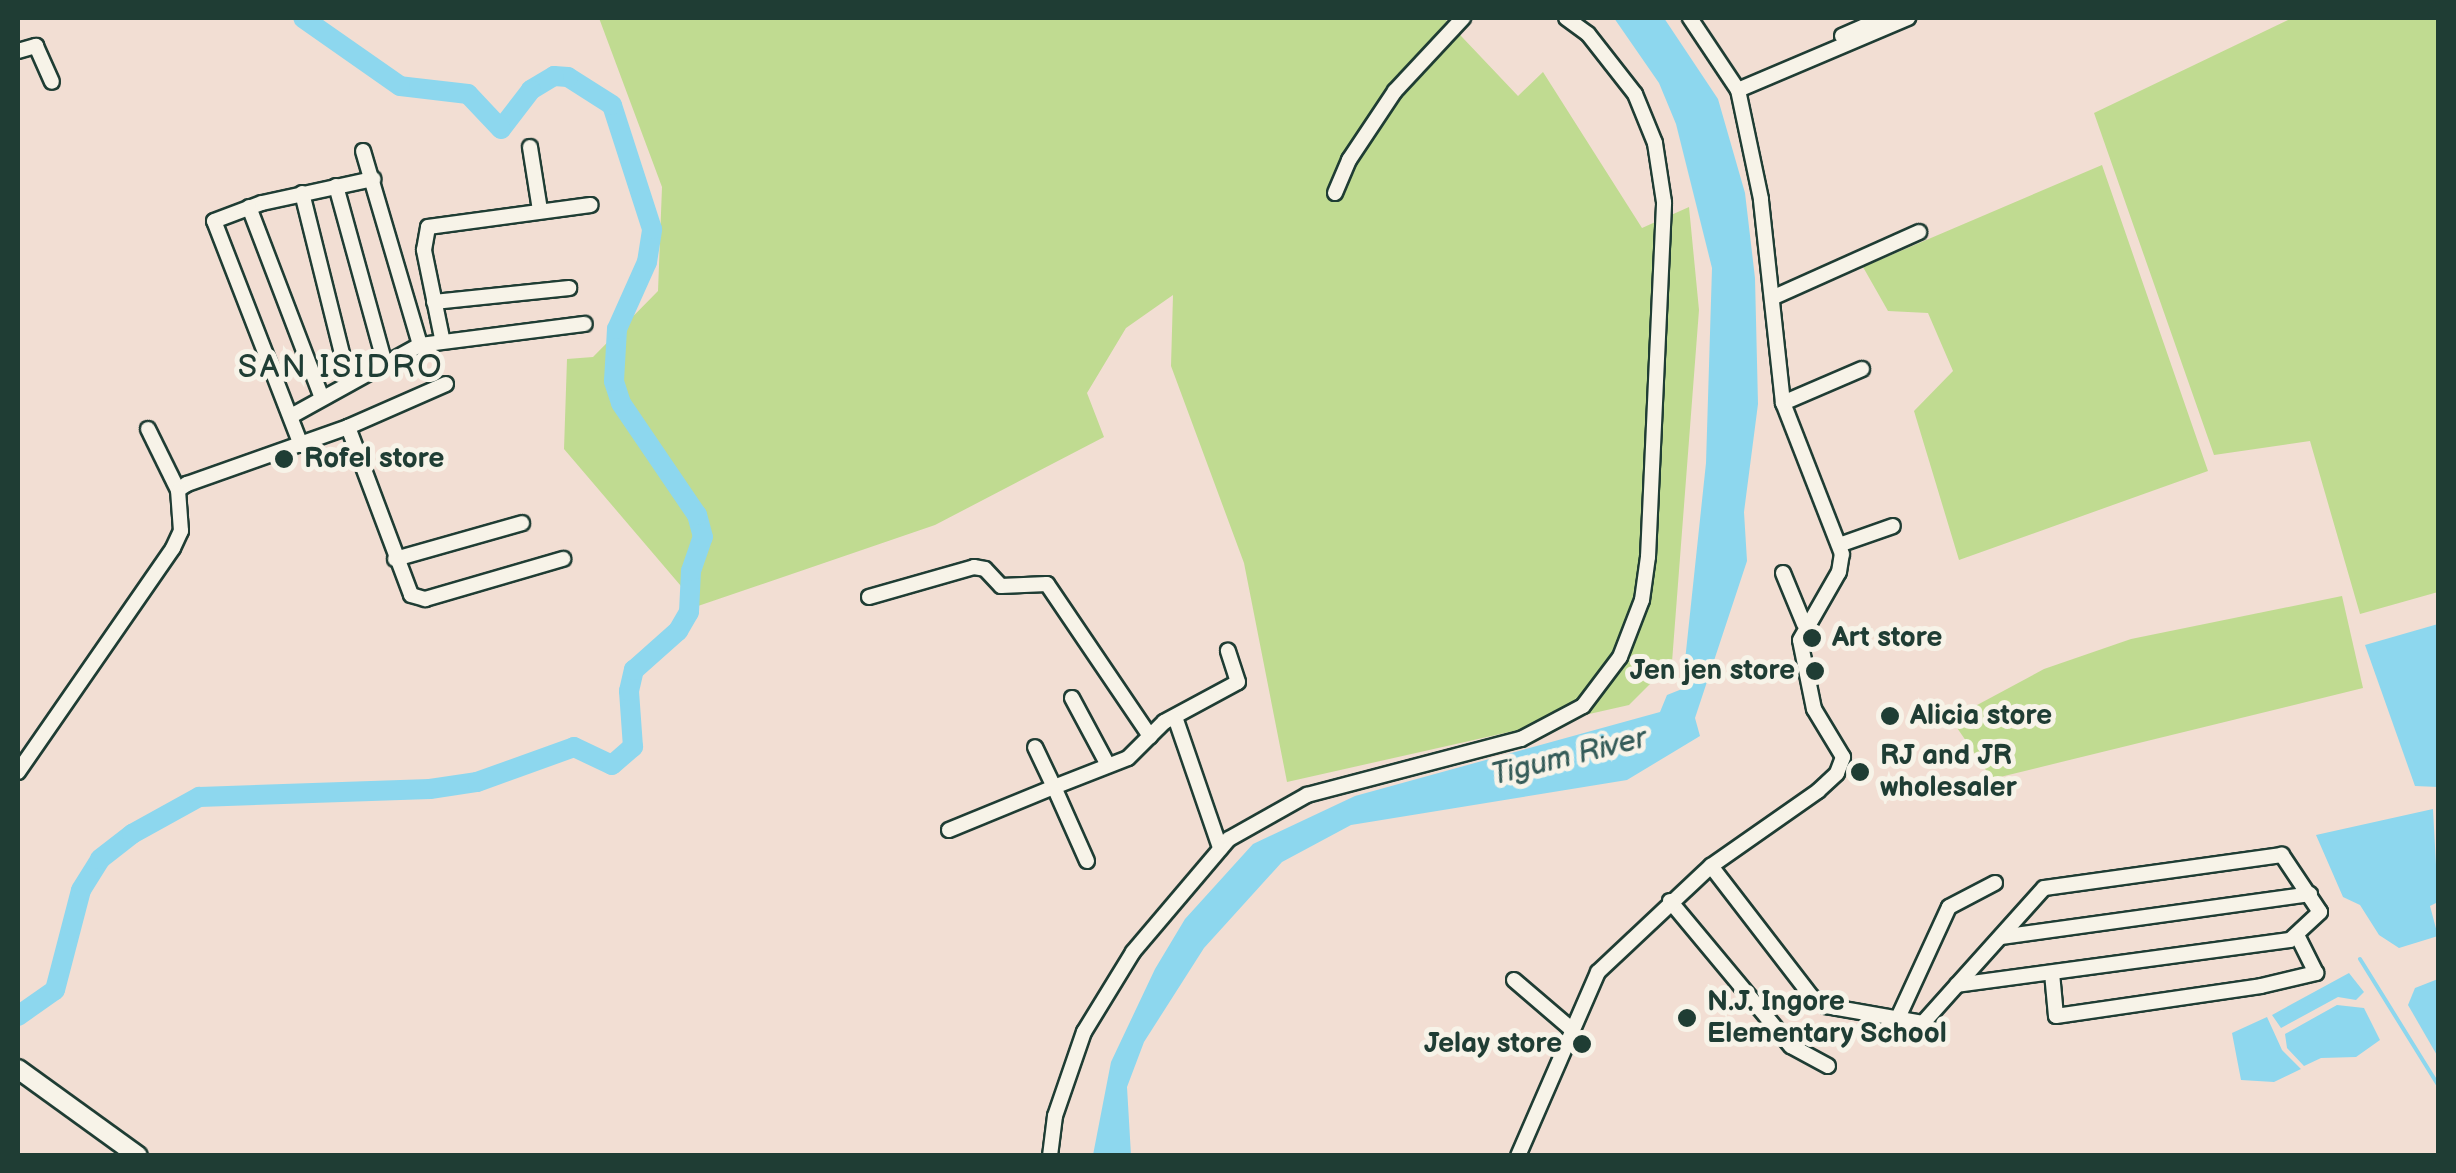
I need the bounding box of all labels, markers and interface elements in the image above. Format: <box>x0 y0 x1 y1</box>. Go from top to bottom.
district label: SAN ISIDRO <box>238 349 444 387</box>
place label: Rofel store <box>304 442 444 476</box>
marker: Rofel store <box>273 448 295 470</box>
place label: Art store <box>1832 621 1942 655</box>
marker: Art store <box>1801 627 1823 649</box>
place label: Jen jen store <box>1630 654 1795 688</box>
marker: Jen jen store <box>1804 660 1826 682</box>
place label: Alicia store <box>1910 699 2052 733</box>
marker: Alicia store <box>1879 705 1901 727</box>
water label: Tigum River <box>1488 720 1650 794</box>
place label: RJ and JR wholesaler <box>1880 739 2017 805</box>
marker: RJ and JR wholesaler <box>1849 761 1871 783</box>
place label: N.J. Ingore Elementary School <box>1707 985 1948 1051</box>
marker: N.J. Ingore Elementary School <box>1676 1007 1698 1029</box>
place label: Jelay store <box>1423 1027 1562 1061</box>
marker: Jelay store <box>1571 1033 1593 1055</box>

